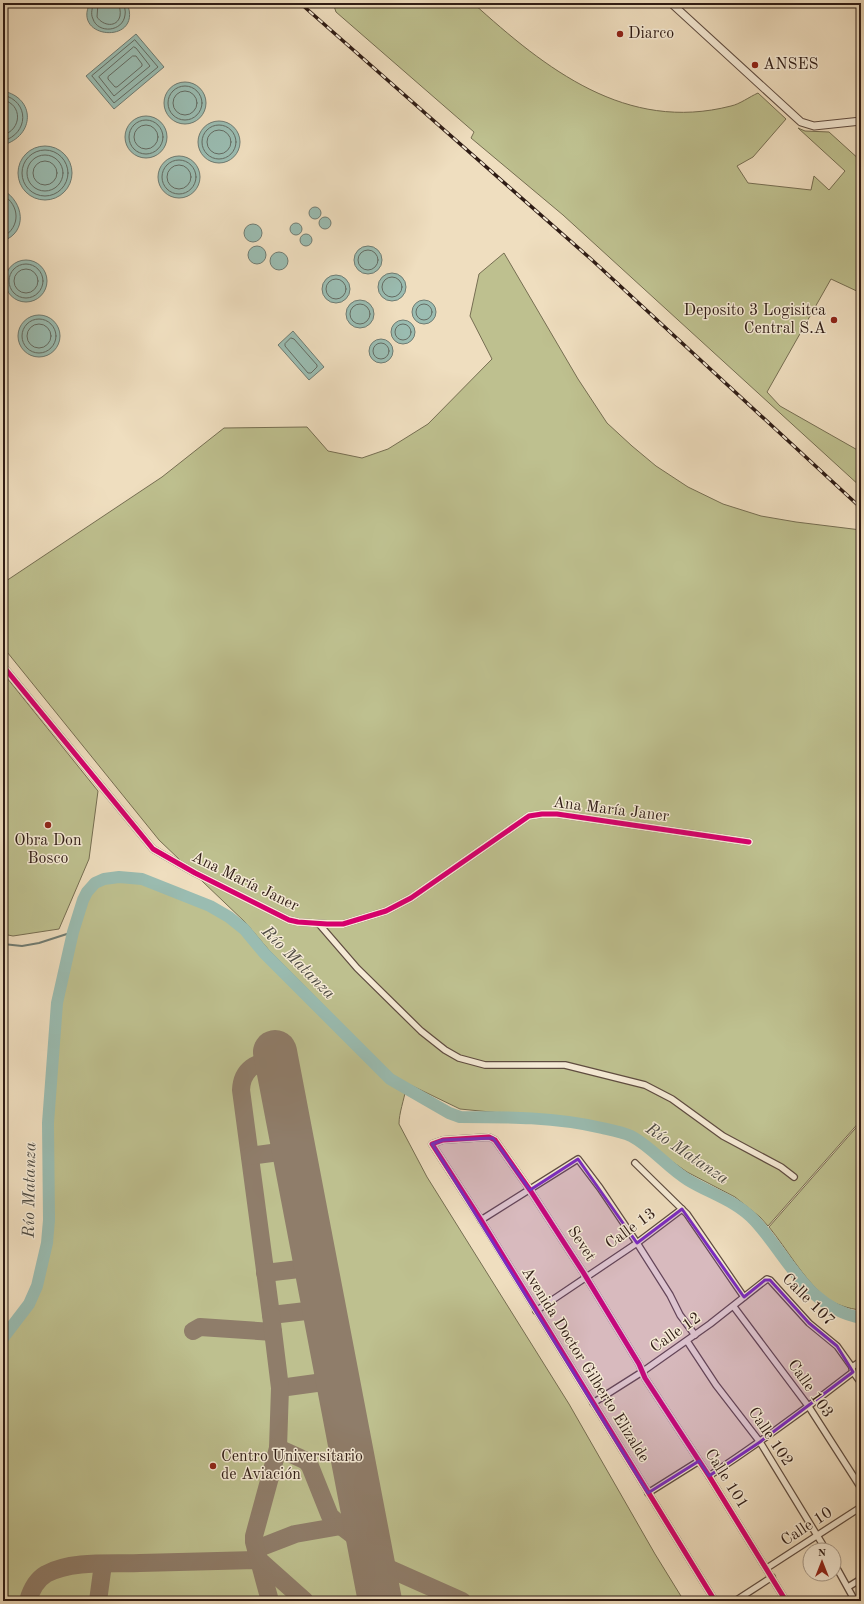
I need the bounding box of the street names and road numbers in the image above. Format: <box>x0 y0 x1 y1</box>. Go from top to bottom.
street label: Ana María Janer <box>552 795 670 825</box>
street label: Ana María Janer <box>189 849 301 915</box>
street label: Calle 13 <box>603 1206 659 1252</box>
street label: Sevet <box>564 1224 598 1265</box>
street label: Avenida Doctor Gilberto Elizalde <box>518 1265 652 1465</box>
street label: Calle 107 <box>779 1271 837 1329</box>
street label: Calle 12 <box>648 1310 704 1356</box>
street label: Calle 103 <box>784 1357 836 1421</box>
street label: Calle 102 <box>745 1405 795 1469</box>
street label: Calle 101 <box>701 1446 751 1512</box>
street label: Calle 10 <box>778 1505 836 1549</box>

